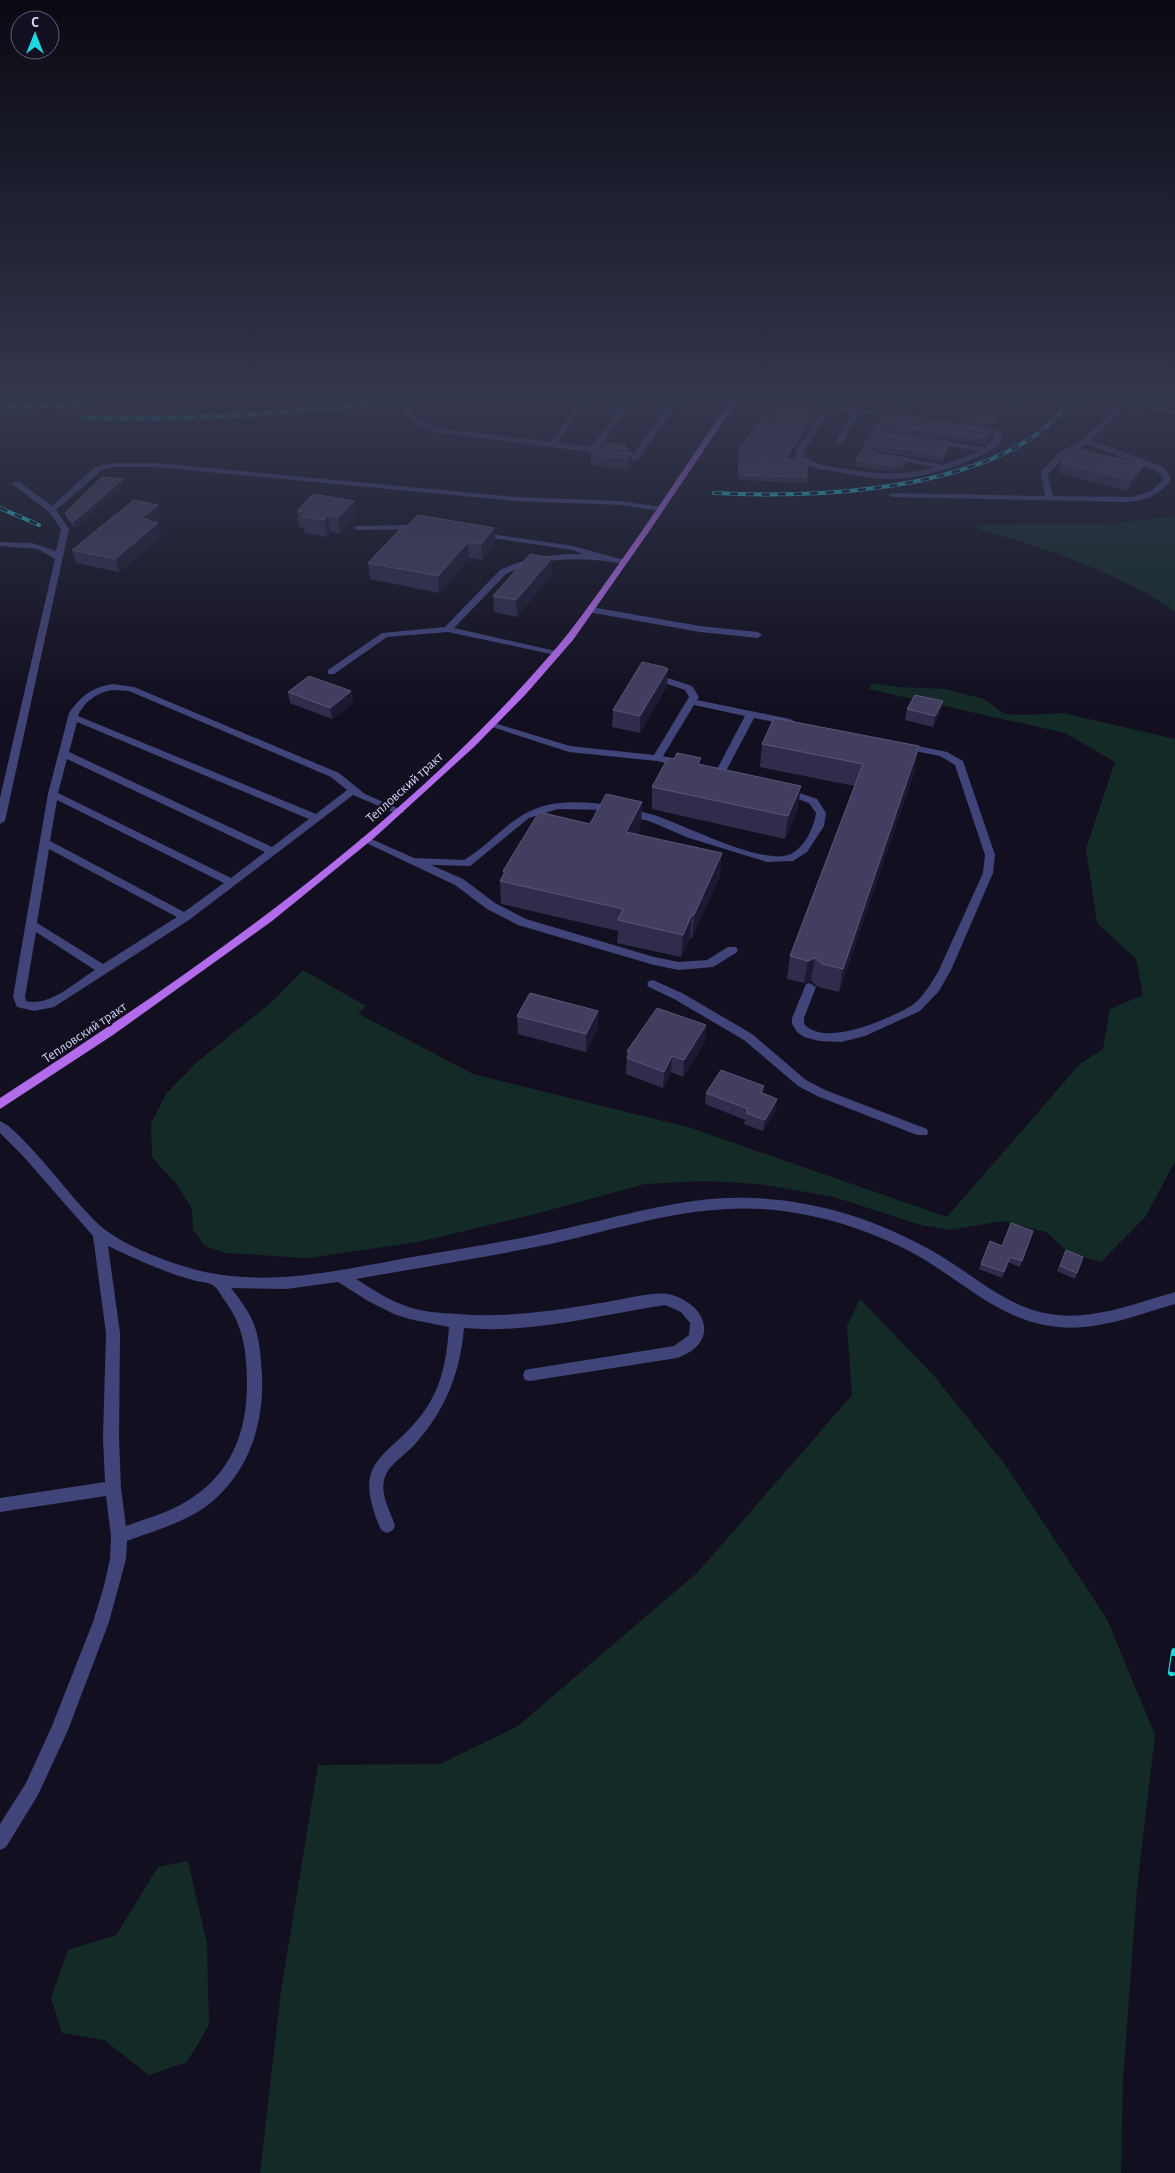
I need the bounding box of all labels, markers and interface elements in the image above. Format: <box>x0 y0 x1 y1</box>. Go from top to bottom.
north arrow <box>10 10 60 60</box>
text: С <box>31 16 39 30</box>
street label: Тепловский тракт <box>364 749 446 826</box>
street label: Тепловский тракт <box>40 999 130 1066</box>

